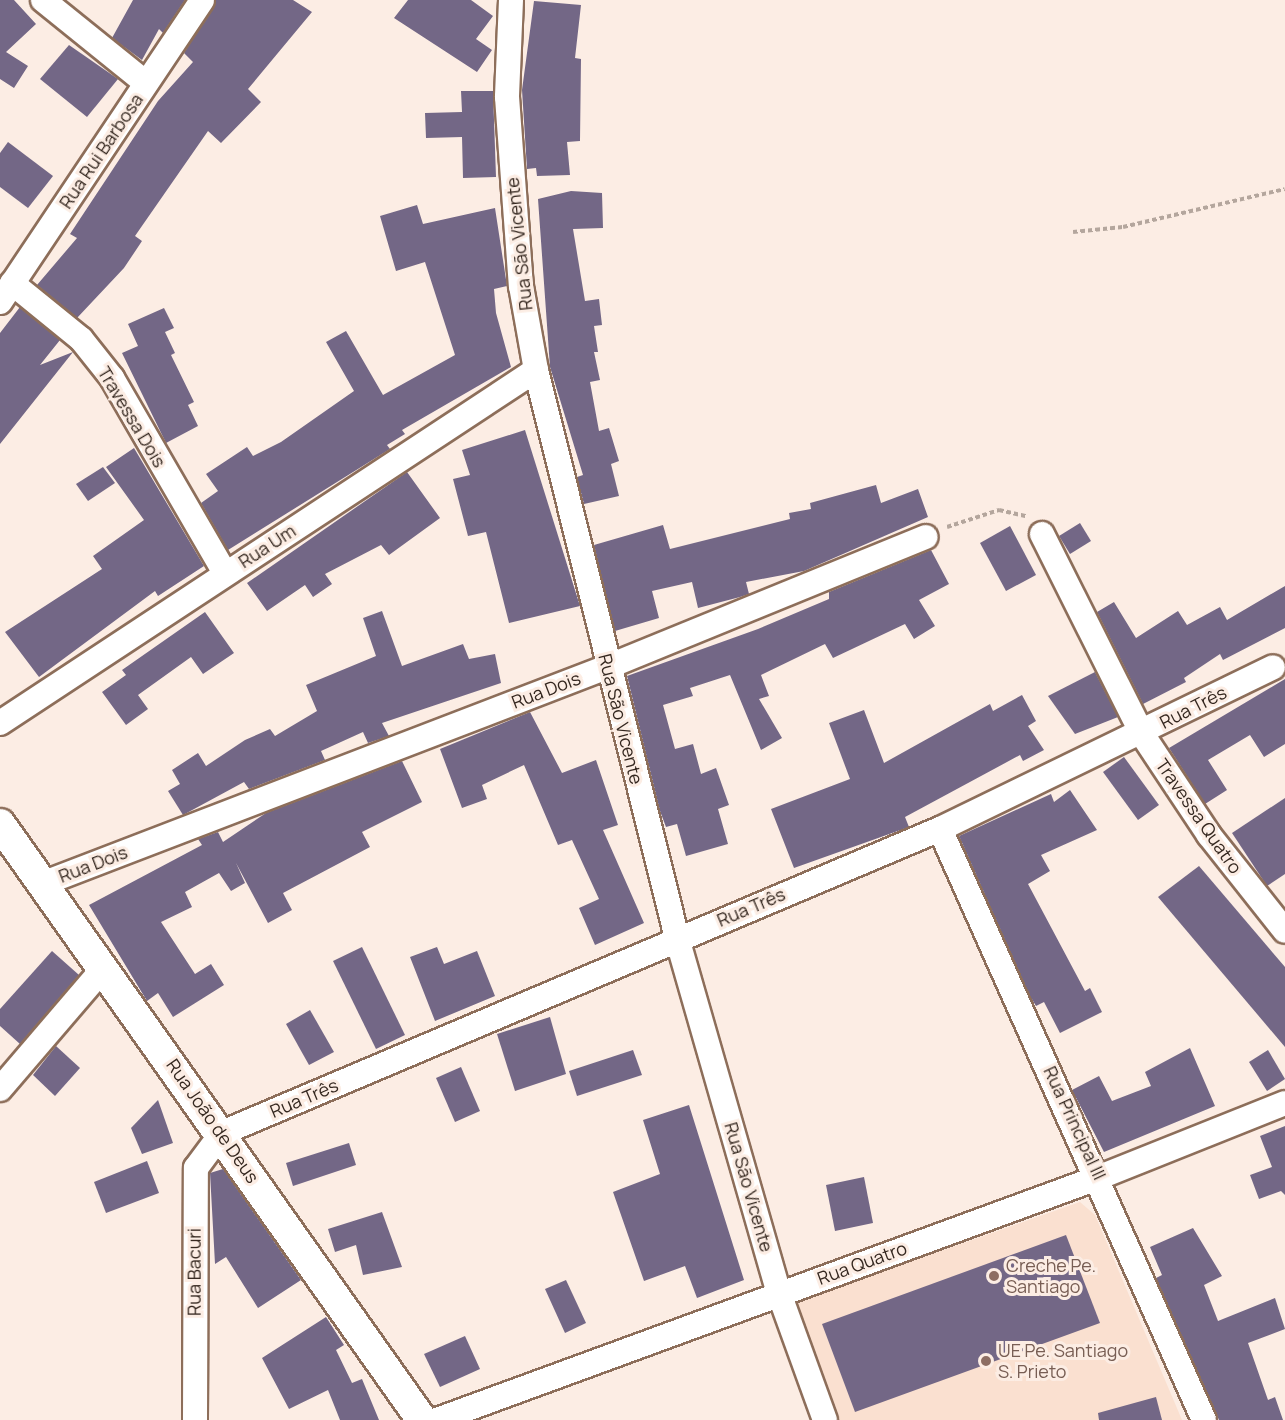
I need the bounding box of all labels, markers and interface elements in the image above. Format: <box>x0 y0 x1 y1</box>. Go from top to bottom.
street label: Rua Rui Barbosa <box>55 90 147 212</box>
street label: Rua São Vicente <box>501 176 537 312</box>
street label: Travessa Dois <box>93 363 171 471</box>
street label: Rua Um <box>234 520 300 572</box>
street label: Rua São Vicente <box>594 652 648 786</box>
street label: Rua Dois <box>509 667 583 713</box>
street label: Rua Três <box>1156 681 1230 733</box>
street label: Travessa Quatro <box>1151 754 1247 878</box>
street label: Rua Dois <box>56 841 130 887</box>
street label: Rua Três <box>714 883 788 931</box>
street label: Rua João de Deus <box>162 1055 264 1187</box>
street label: Rua Principal III <box>1039 1063 1111 1183</box>
street label: Rua Três <box>267 1074 341 1122</box>
street label: Rua São Vicente <box>720 1120 778 1254</box>
street label: Rua Bacuri <box>183 1228 205 1316</box>
street label: Rua Quatro <box>814 1237 910 1289</box>
place label: Creche Pe. Santiago <box>1006 1255 1096 1298</box>
marker: Creche Pe. Santiago <box>987 1269 1001 1283</box>
place label: UE Pe. Santiago S. Prieto <box>998 1340 1128 1382</box>
marker: UE Pe. Santiago S. Prieto <box>979 1354 993 1368</box>

